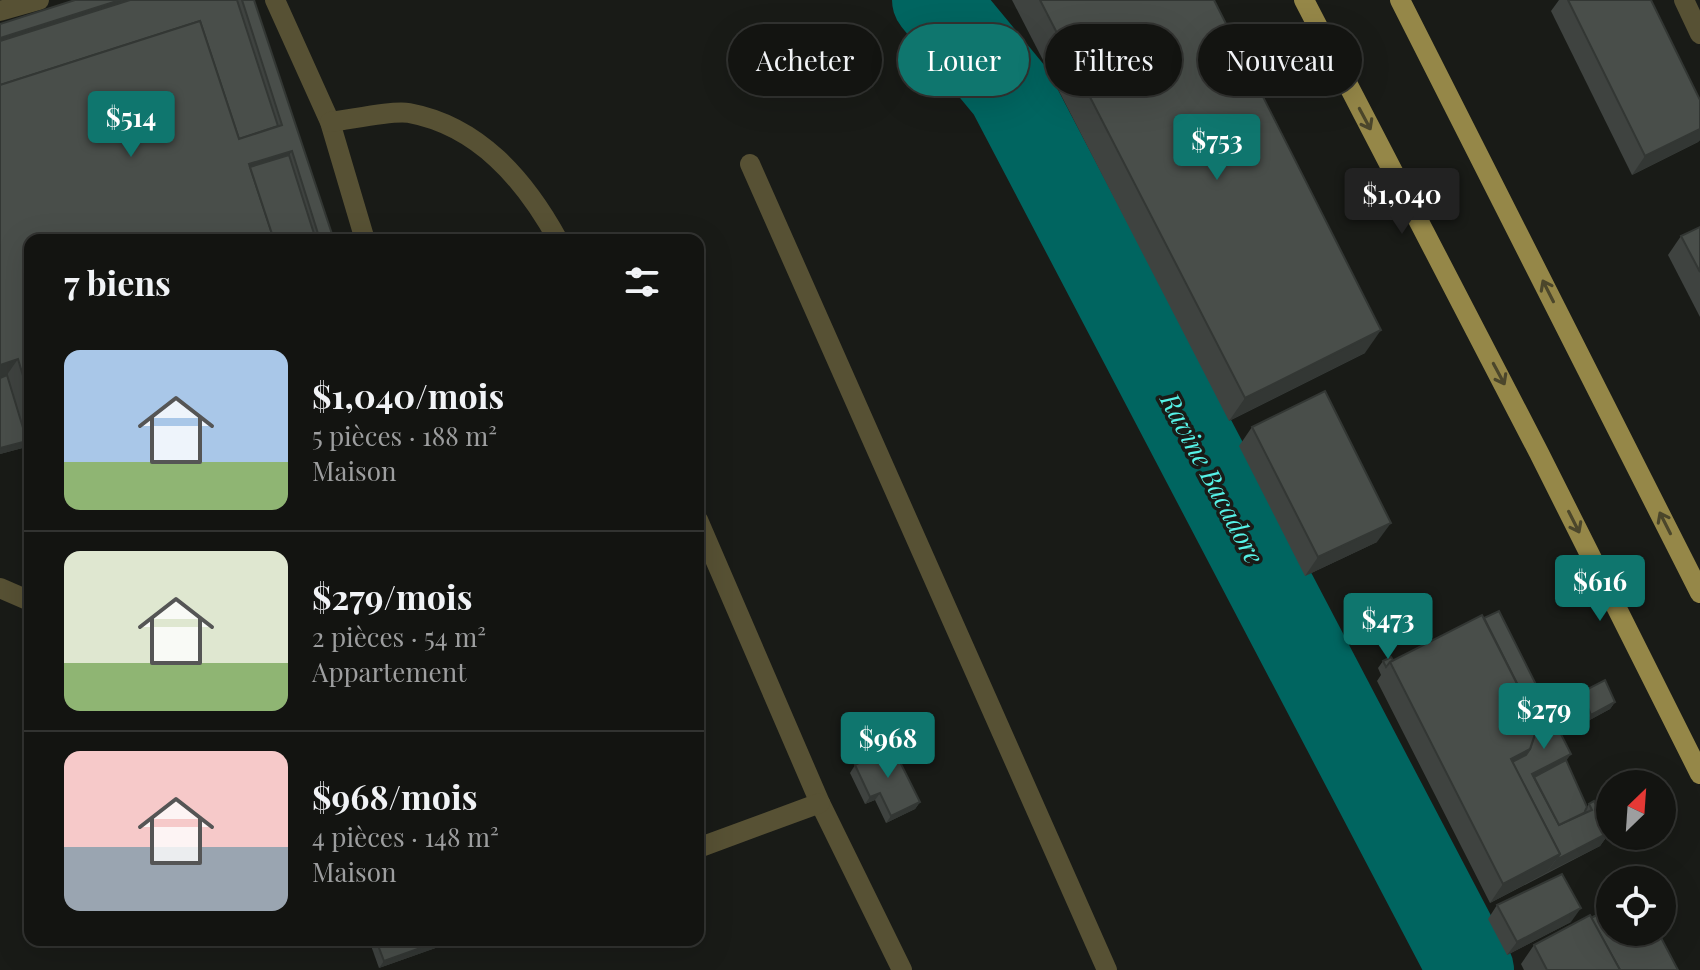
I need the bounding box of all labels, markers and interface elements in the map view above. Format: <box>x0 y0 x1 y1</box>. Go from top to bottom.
chip: Acheter <box>728 24 882 96</box>
chip: Louer <box>898 24 1029 96</box>
chip: Filtres <box>1045 24 1182 96</box>
chip: Nouveau <box>1198 24 1362 96</box>
pin: $514 <box>84 91 178 159</box>
text: $514 <box>106 99 156 134</box>
one-way arrow <box>1358 106 1374 130</box>
pin: $753 <box>1170 114 1264 182</box>
text: $753 <box>1191 122 1243 157</box>
pin: $1,040 <box>1337 168 1467 236</box>
text: $1,040 <box>1363 176 1441 211</box>
text: 7 biens <box>64 259 171 305</box>
icon: filters <box>620 260 664 304</box>
one-way arrow <box>1539 280 1555 304</box>
one-way arrow <box>1491 362 1507 386</box>
text: $1,040/mois <box>312 372 504 418</box>
icon: home <box>128 382 224 478</box>
water label: Ravine Bacadore <box>1153 386 1273 570</box>
text: 5 pièces · 188 m² <box>312 418 497 453</box>
text: Maison <box>312 453 396 488</box>
one-way arrow <box>1567 510 1582 534</box>
one-way arrow <box>1657 512 1672 536</box>
pin: $616 <box>1553 555 1647 623</box>
text: $616 <box>1573 563 1627 598</box>
text: $279/mois <box>312 573 472 619</box>
icon: home <box>128 583 224 679</box>
pin: $473 <box>1341 593 1435 661</box>
text: $473 <box>1362 601 1414 636</box>
text: 2 pièces · 54 m² <box>312 619 486 654</box>
text: Appartement <box>312 654 466 689</box>
pin: $279 <box>1497 683 1591 751</box>
text: $279 <box>1517 691 1571 726</box>
pin: $968 <box>841 712 935 780</box>
text: $968 <box>859 720 917 755</box>
north arrow <box>1596 770 1676 850</box>
map controls <box>1596 770 1676 946</box>
text: $968/mois <box>312 773 477 819</box>
icon: home <box>128 783 224 879</box>
text: 4 pièces · 148 m² <box>312 819 499 854</box>
text: Maison <box>312 854 396 889</box>
button: locate <box>1596 866 1676 946</box>

